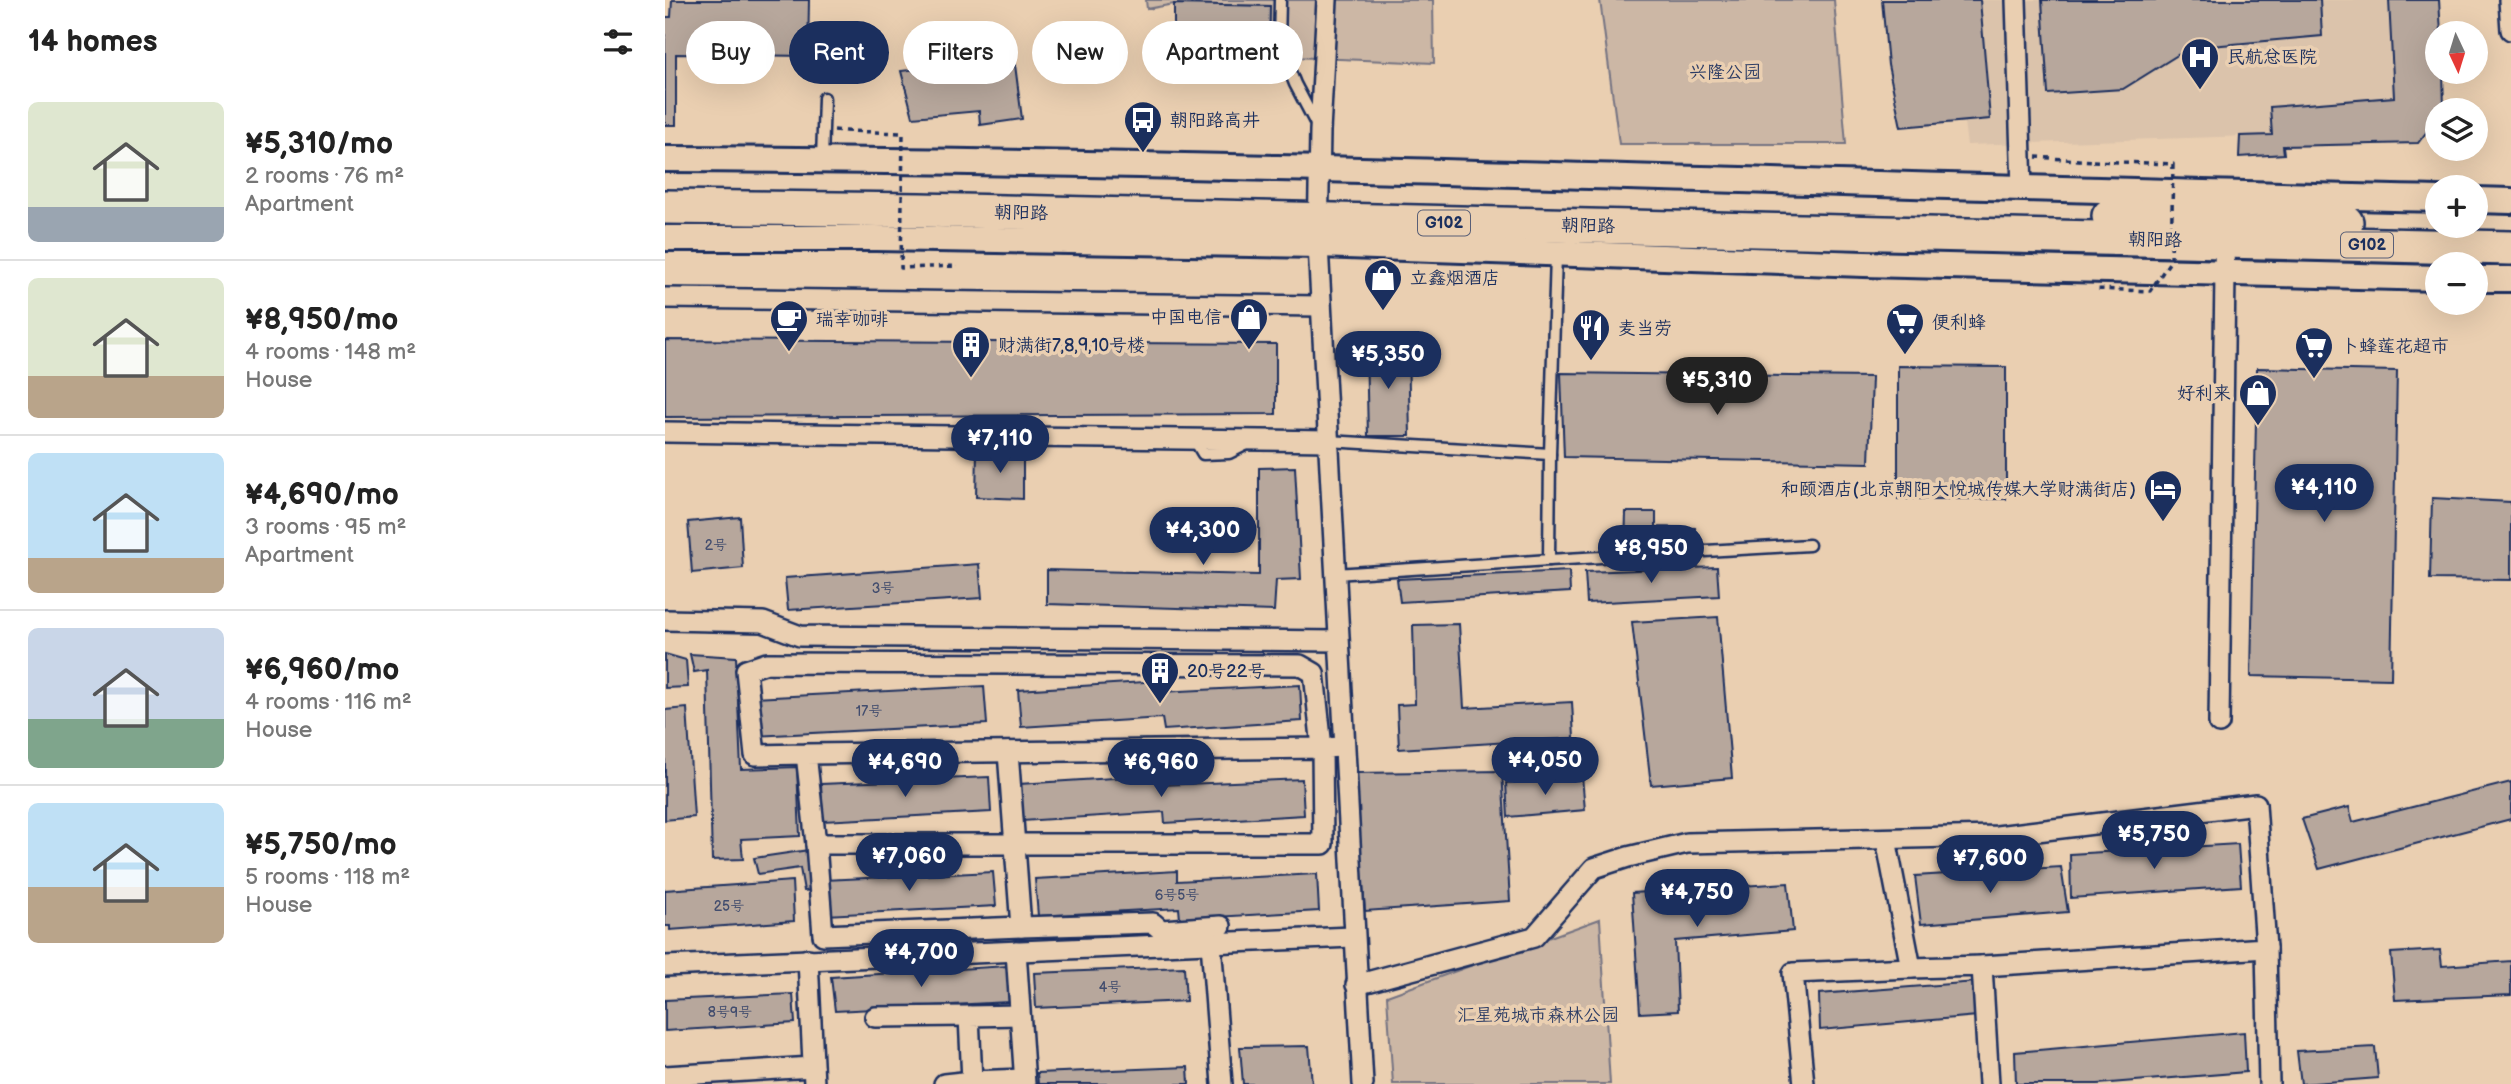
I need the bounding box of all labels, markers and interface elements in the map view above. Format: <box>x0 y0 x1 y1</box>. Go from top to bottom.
chip: Buy <box>686 21 775 84</box>
chip: Rent <box>789 21 889 84</box>
chip: Filters <box>903 21 1018 84</box>
chip: New <box>1032 21 1128 84</box>
chip: Apartment <box>1142 21 1303 84</box>
north arrow <box>2425 21 2489 84</box>
map controls <box>2425 21 2488 315</box>
icon: filters <box>599 23 637 61</box>
text: 14 homes <box>28 24 157 60</box>
hospital icon: 民航总医院 <box>2179 36 2221 91</box>
place label: 民航总医院 <box>2227 47 2317 68</box>
park label: 兴隆公园 <box>1689 62 1761 83</box>
button: layers <box>2425 98 2488 161</box>
bus stop icon: 朝阳路高井 <box>1122 99 1164 154</box>
place label: 朝阳路高井 <box>1170 110 1260 131</box>
text: ¥5,310/mo <box>245 126 393 162</box>
icon: home <box>84 130 168 214</box>
text: 2 rooms · 76 m² <box>245 162 404 190</box>
button: + <box>2425 175 2488 238</box>
text: Apartment <box>245 190 354 218</box>
street label: 朝阳路 <box>994 202 1048 224</box>
road number: G102 <box>1418 210 1470 236</box>
street label: 朝阳路 <box>1561 215 1615 237</box>
street label: 朝阳路 <box>2128 229 2182 251</box>
road number: G102 <box>2341 232 2393 258</box>
button: − <box>2425 252 2488 315</box>
shop icon: 立鑫烟酒店 <box>1362 257 1404 312</box>
place label: 立鑫烟酒店 <box>1410 268 1500 289</box>
shop icon: 中国电信 <box>1228 296 1270 351</box>
cafe icon: 瑞幸咖啡 <box>768 298 810 353</box>
supermarket icon: 便利蜂 <box>1884 301 1926 356</box>
text: ¥8,950/mo <box>245 302 398 338</box>
icon: home <box>84 306 168 390</box>
place label: 中国电信 <box>1150 307 1222 328</box>
restaurant icon: 麦当劳 <box>1570 307 1612 362</box>
place label: 瑞幸咖啡 <box>816 309 888 330</box>
place label: 便利蜂 <box>1932 312 1986 333</box>
place label: 麦当劳 <box>1618 318 1672 339</box>
building icon: 财满街7,8,9,10号楼 <box>950 324 992 379</box>
supermarket icon: 卜蜂莲花超市 <box>2293 325 2335 380</box>
pin: ¥5,350 <box>1331 332 1445 391</box>
place label: 财满街7,8,9,10号楼 <box>998 335 1145 356</box>
place label: 卜蜂莲花超市 <box>2341 336 2449 357</box>
text: 4 rooms · 148 m² <box>245 338 416 366</box>
text: ¥5,350 <box>1351 340 1425 368</box>
pin: ¥5,310 <box>1660 358 1774 417</box>
text: House <box>245 366 312 394</box>
text: ¥5,310 <box>1682 366 1752 394</box>
shop icon: 好利来 <box>2237 372 2279 427</box>
place label: 好利来 <box>2177 383 2231 404</box>
pin: ¥7,110 <box>943 416 1057 475</box>
text: ¥7,110 <box>967 424 1033 452</box>
pin: ¥4,110 <box>2267 464 2381 524</box>
hotel icon: 和颐酒店(北京朝阳大悦城传媒大学财满街店) <box>2142 468 2184 523</box>
text: ¥4,110 <box>2291 473 2357 501</box>
text: ¥4,690/mo <box>245 477 399 513</box>
place label: 和颐酒店(北京朝阳大悦城传媒大学财满街店) <box>1781 479 2136 500</box>
icon: home <box>84 481 168 565</box>
pin: ¥4,300 <box>1146 508 1260 567</box>
text: 3 rooms · 95 m² <box>245 513 406 541</box>
text: ¥4,300 <box>1166 516 1240 544</box>
pin: ¥8,950 <box>1594 526 1708 585</box>
text: ¥8,950 <box>1614 534 1688 562</box>
house number: 2号 <box>705 537 727 554</box>
text: Apartment <box>245 541 354 569</box>
house number: 3号 <box>872 580 894 597</box>
building icon: 20号22号 <box>1139 650 1181 705</box>
text: ¥6,960/mo <box>245 652 399 688</box>
icon: home <box>84 656 168 740</box>
place label: 20号22号 <box>1187 661 1265 682</box>
text: 4 rooms · 116 m² <box>245 688 412 716</box>
house number: 17号 <box>856 703 882 720</box>
text: House <box>245 716 312 744</box>
pin: ¥4,050 <box>1488 738 1602 797</box>
pin: ¥4,690 <box>848 740 962 799</box>
pin: ¥6,960 <box>1104 740 1218 799</box>
text: ¥4,050 <box>1508 746 1582 774</box>
text: ¥4,690 <box>868 748 942 776</box>
text: ¥6,960 <box>1124 748 1198 776</box>
pin: ¥5,750 <box>2097 812 2211 871</box>
text: ¥5,750 <box>2118 820 2190 848</box>
text: ¥5,750/mo <box>245 827 397 863</box>
icon: home <box>84 831 168 915</box>
pin: ¥7,060 <box>852 834 966 893</box>
pin: ¥7,600 <box>1933 836 2047 895</box>
text: ¥7,060 <box>872 842 946 870</box>
text: ¥7,600 <box>1953 844 2027 872</box>
text: 5 rooms · 118 m² <box>245 863 410 891</box>
pin: ¥4,750 <box>1640 870 1754 929</box>
text: ¥4,750 <box>1660 878 1734 906</box>
house number: 6号5号 <box>1155 887 1199 904</box>
text: House <box>245 891 312 919</box>
house number: 25号 <box>714 898 744 915</box>
pin: ¥4,700 <box>864 930 978 989</box>
text: ¥4,700 <box>884 938 958 966</box>
house number: 4号 <box>1099 979 1121 996</box>
house number: 8号9号 <box>708 1004 752 1021</box>
park label: 汇星苑城市森林公园 <box>1457 1005 1619 1026</box>

